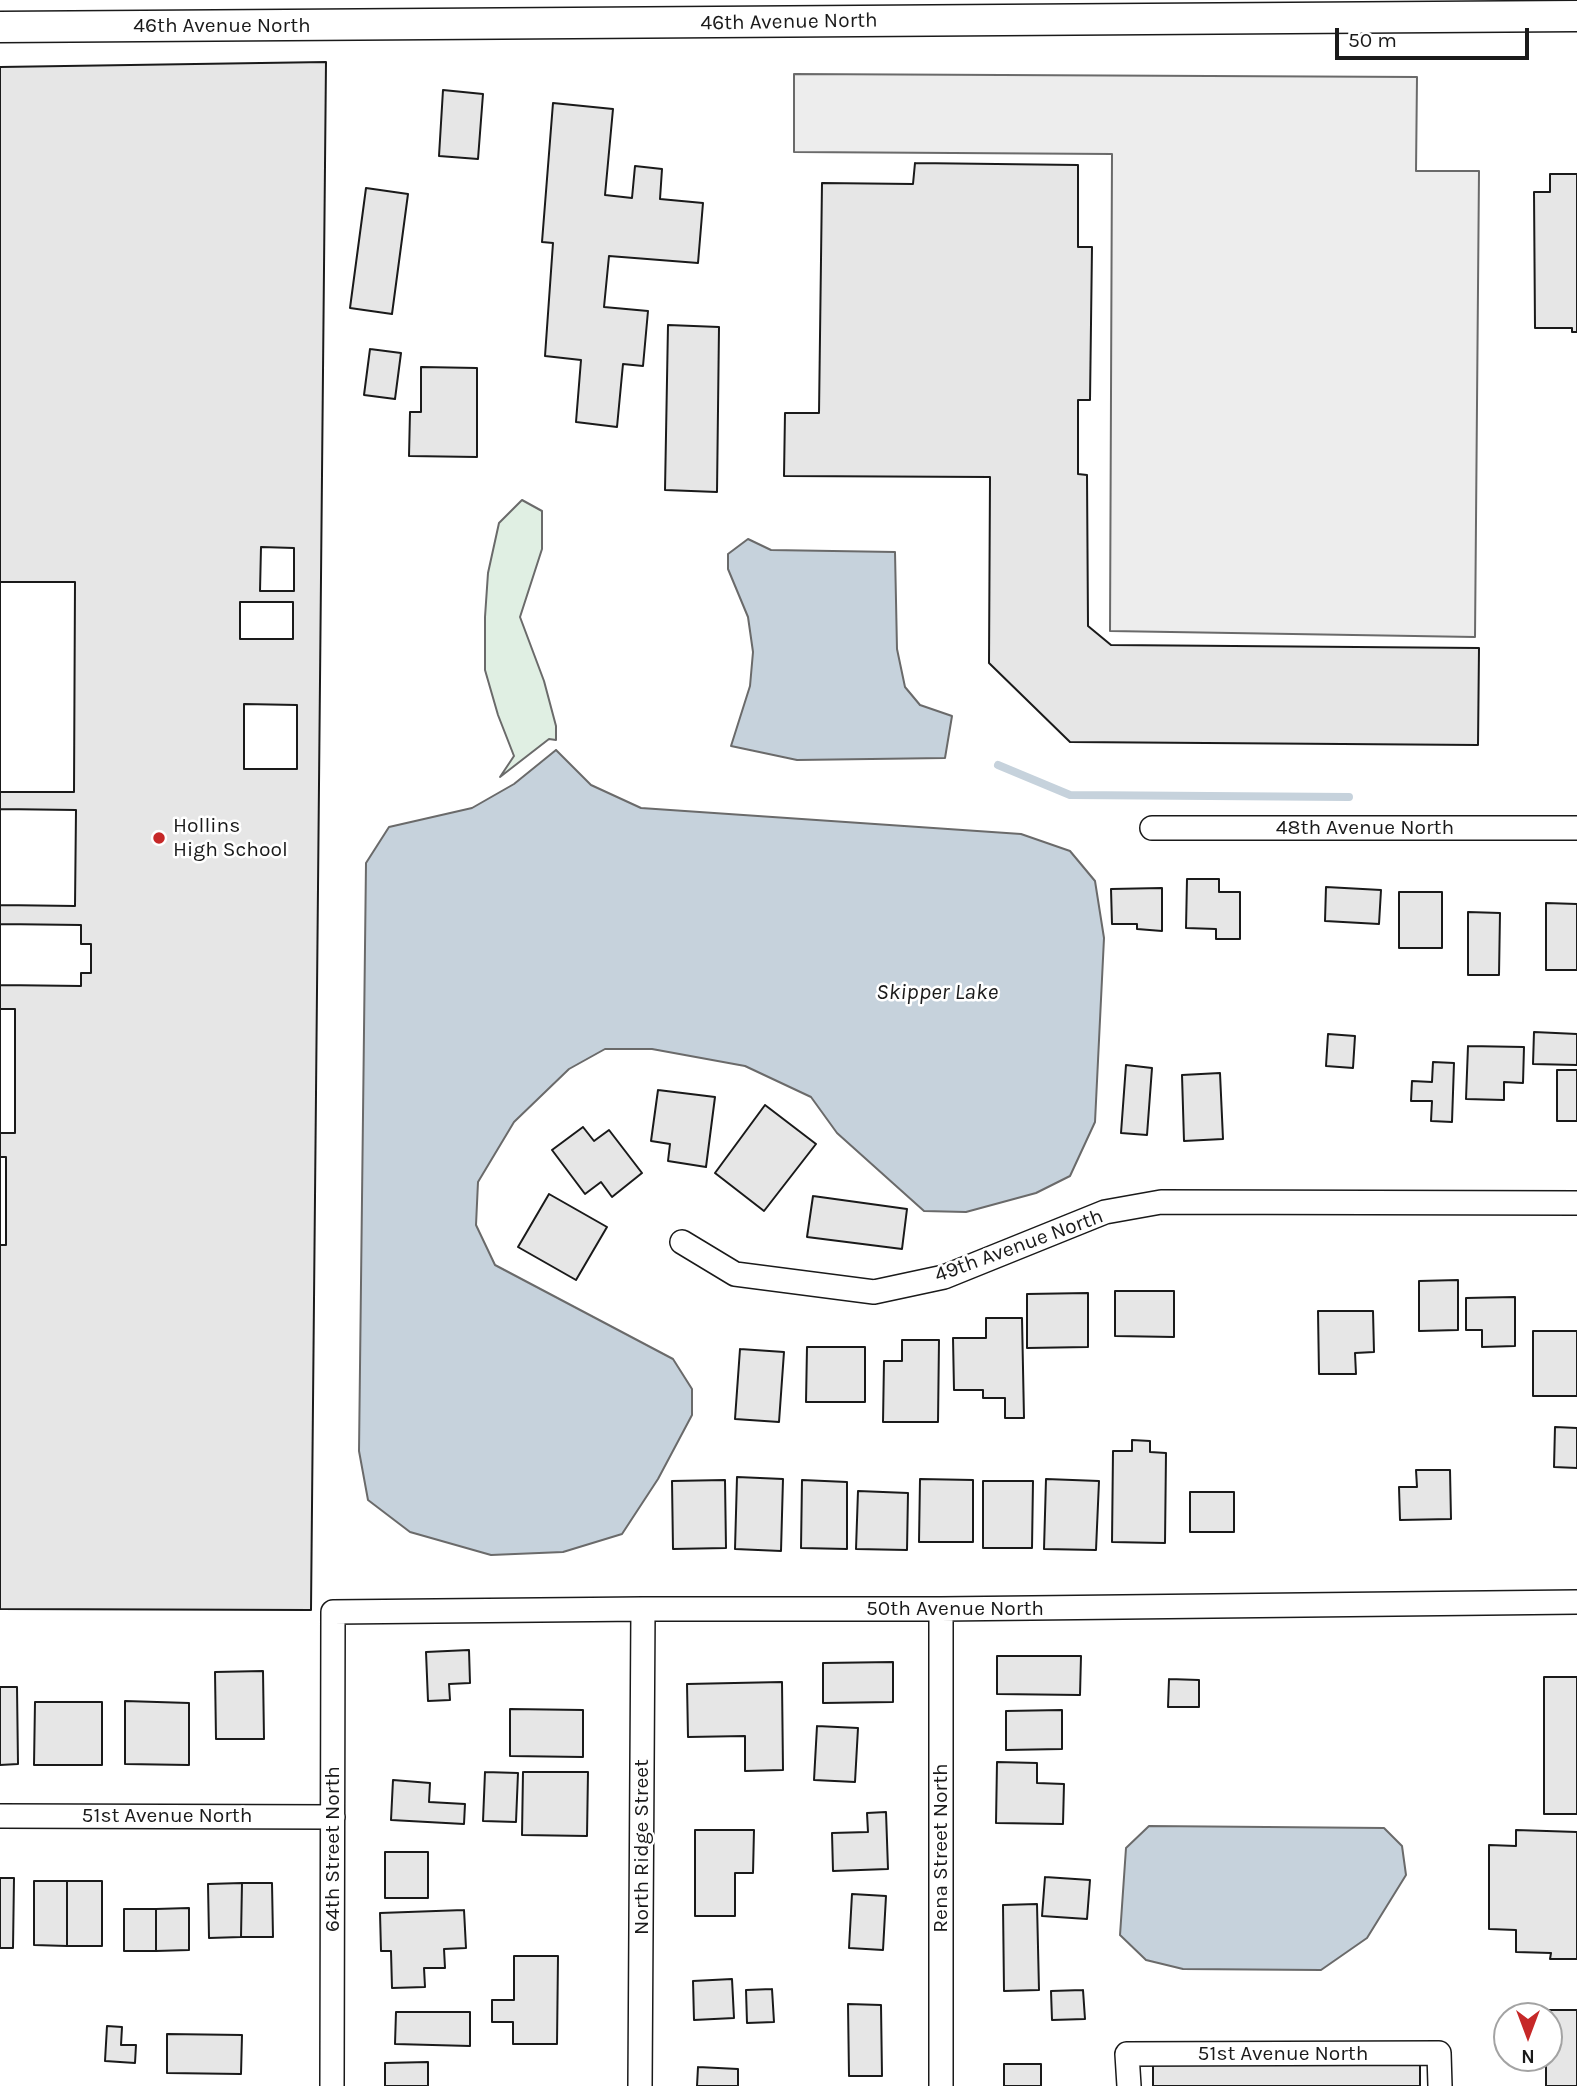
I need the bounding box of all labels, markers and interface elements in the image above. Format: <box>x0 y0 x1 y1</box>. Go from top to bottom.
street label: 46th Avenue North <box>700 8 878 36</box>
street label: 46th Avenue North <box>133 13 311 39</box>
scale bar <box>1339 14 1533 58</box>
text: 50 m <box>1348 28 1397 52</box>
place label: Hollins High School <box>173 813 288 863</box>
street label: 48th Avenue North <box>1276 815 1454 841</box>
marker: Hollins High School <box>151 830 167 846</box>
water label: Skipper Lake <box>876 978 998 1006</box>
street label: 49th Avenue North <box>931 1204 1107 1288</box>
street label: 50th Avenue North <box>866 1596 1044 1622</box>
street label: North Ridge Street <box>629 1759 655 1935</box>
street label: Rena Street North <box>928 1763 954 1933</box>
street label: 64th Street North <box>320 1766 346 1932</box>
street label: 51st Avenue North <box>82 1803 252 1829</box>
north arrow <box>1493 2002 1563 2072</box>
street label: 51st Avenue North <box>1198 2041 1368 2067</box>
text: N <box>1521 2045 1535 2067</box>

